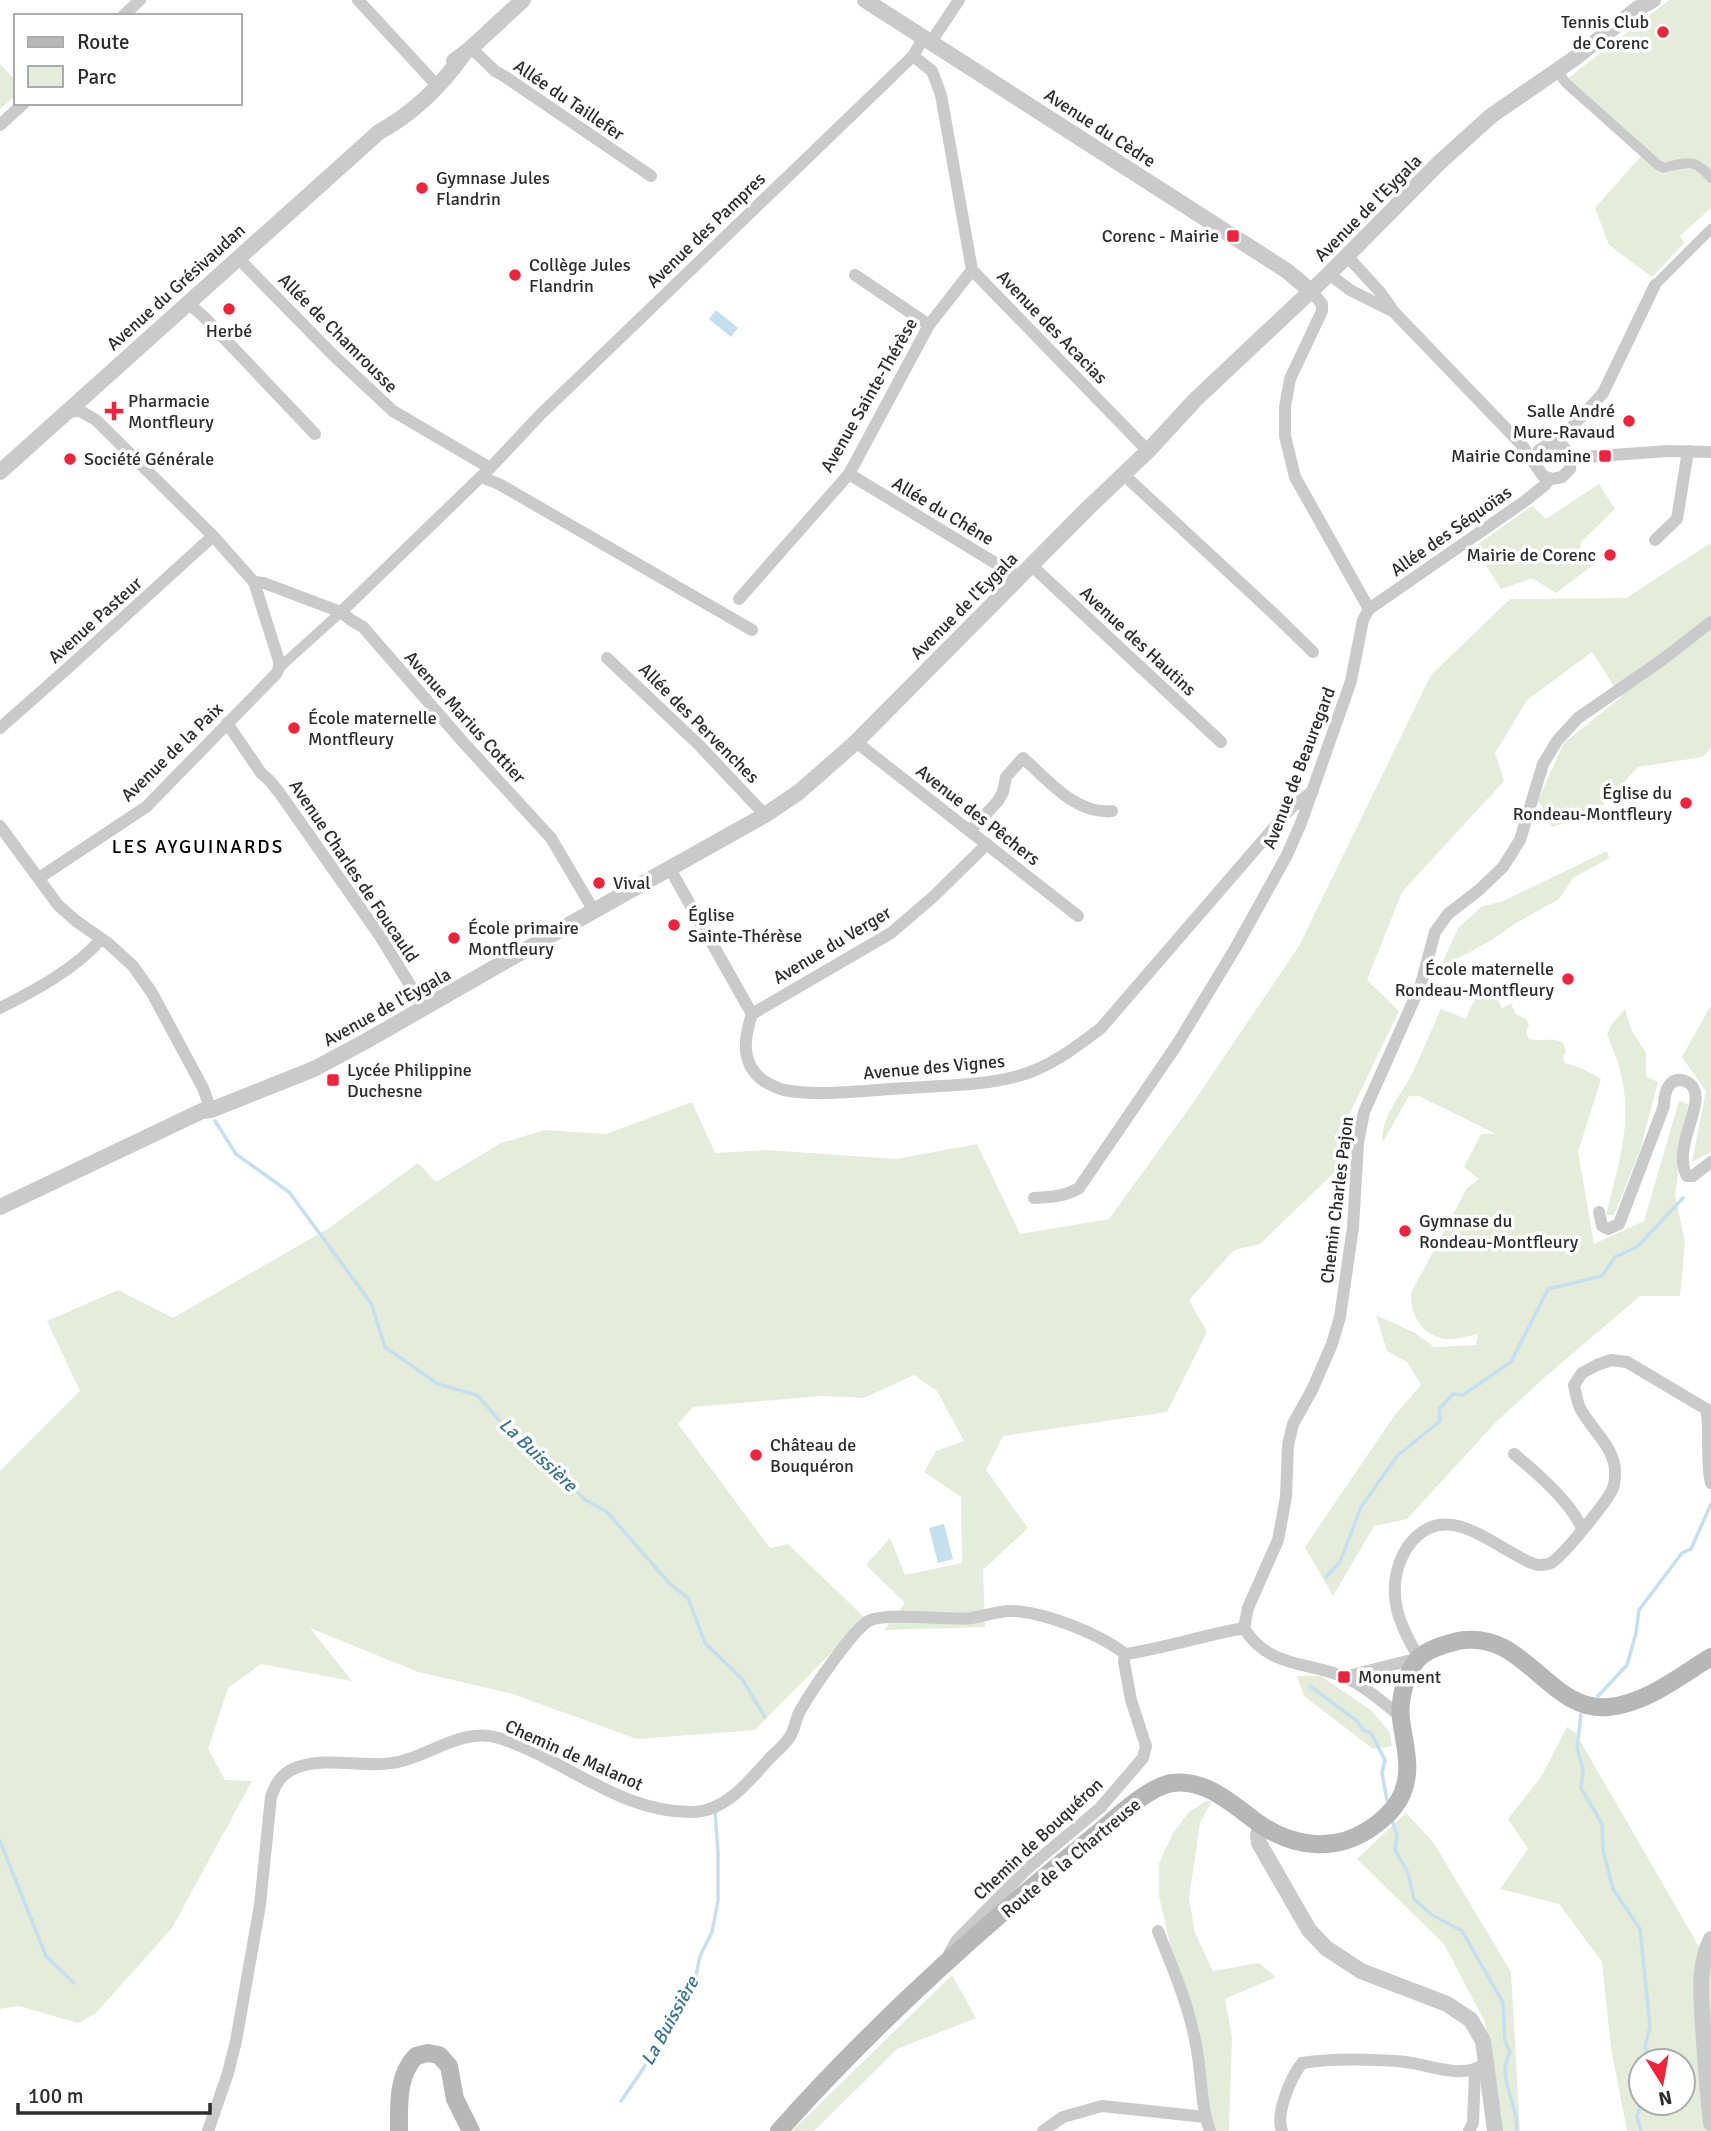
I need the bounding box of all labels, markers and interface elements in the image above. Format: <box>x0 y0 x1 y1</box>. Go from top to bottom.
place label: Tennis Club de Corenc <box>1561 11 1649 54</box>
legend <box>14 14 242 105</box>
marker: Tennis Club de Corenc <box>1655 24 1671 40</box>
text: Route <box>77 29 129 55</box>
street label: Allée du Taillefer <box>510 55 629 145</box>
text: Parc <box>77 64 116 90</box>
street label: Avenue du Cèdre <box>1040 84 1160 172</box>
street label: Avenue de l'Eygala <box>1310 150 1426 266</box>
place label: Gymnase Jules Flandrin <box>436 167 550 210</box>
street label: Avenue des Pampres <box>642 168 770 292</box>
marker: Gymnase Jules Flandrin <box>414 180 430 196</box>
street label: Avenue du Grésivaudan <box>102 219 250 355</box>
place label: Corenc - Mairie <box>1102 225 1219 247</box>
marker: Corenc - Mairie <box>1225 228 1241 244</box>
place label: Collège Jules Flandrin <box>529 254 631 297</box>
street label: Avenue des Acacias <box>992 266 1112 389</box>
marker: Collège Jules Flandrin <box>507 267 523 283</box>
street label: Allée de Chamrousse <box>274 269 402 397</box>
marker: Herbé <box>221 301 237 317</box>
street label: Avenue Sainte-Thérèse <box>816 314 922 476</box>
place label: Herbé <box>206 320 252 342</box>
place label: Pharmacie Montfleury <box>128 390 214 433</box>
place label: Salle André Mure-Ravaud <box>1513 400 1615 443</box>
marker: Pharmacie Montfleury <box>106 403 122 419</box>
marker: Salle André Mure-Ravaud <box>1621 413 1637 429</box>
place label: Mairie Condamine <box>1451 445 1591 467</box>
place label: Société Générale <box>84 448 214 470</box>
marker: Mairie Condamine <box>1597 448 1613 464</box>
marker: Société Générale <box>62 451 78 467</box>
street label: Allée du Chêne <box>888 472 998 550</box>
street label: Allée des Séquoïas <box>1386 481 1516 581</box>
place label: Mairie de Corenc <box>1466 544 1596 566</box>
marker: Mairie de Corenc <box>1602 547 1618 563</box>
street label: Avenue de l'Eygala <box>906 548 1022 664</box>
street label: Avenue Pasteur <box>44 572 147 668</box>
street label: Avenue des Hautins <box>1075 582 1201 701</box>
street label: Avenue Marius Cottier <box>400 646 531 788</box>
street label: Allée des Pervenches <box>634 658 764 788</box>
street label: Avenue de Beauregard <box>1258 684 1340 852</box>
street label: Avenue de la Paix <box>116 697 228 806</box>
place label: École maternelle Montfleury <box>308 707 437 750</box>
marker: École maternelle Montfleury <box>286 720 302 736</box>
street label: Avenue des Pêchers <box>912 760 1044 870</box>
street label: Avenue Charles de Foucauld <box>285 776 423 966</box>
place label: Église du Rondeau-Montfleury <box>1513 782 1673 825</box>
marker: Église du Rondeau-Montfleury <box>1678 795 1694 811</box>
district label: LES AYGUINARDS <box>112 835 284 859</box>
place label: Vival <box>613 872 651 894</box>
marker: Vival <box>591 875 607 891</box>
street label: Avenue du Verger <box>769 901 895 989</box>
place label: Église Sainte-Thérèse <box>688 904 802 947</box>
place label: École primaire Montfleury <box>468 917 579 960</box>
marker: Église Sainte-Thérèse <box>666 917 682 933</box>
marker: École primaire Montfleury <box>446 930 462 946</box>
place label: École maternelle Rondeau-Montfleury <box>1395 958 1555 1001</box>
street label: Avenue de l'Eygala <box>319 963 455 1051</box>
marker: École maternelle Rondeau-Montfleury <box>1560 971 1576 987</box>
street label: Avenue des Vignes <box>862 1050 1006 1084</box>
place label: Lycée Philippine Duchesne <box>347 1059 472 1102</box>
marker: Lycée Philippine Duchesne <box>325 1072 341 1088</box>
street label: Chemin Charles Pajon <box>1316 1115 1358 1285</box>
place label: Gymnase du Rondeau-Montfleury <box>1419 1210 1579 1253</box>
marker: Gymnase du Rondeau-Montfleury <box>1397 1223 1413 1239</box>
water label: La Buissière <box>494 1413 583 1498</box>
place label: Château de Bouquéron <box>770 1434 856 1477</box>
marker: Château de Bouquéron <box>748 1447 764 1463</box>
place label: Monument <box>1358 1666 1441 1688</box>
marker: Monument <box>1336 1669 1352 1685</box>
street label: Chemin de Malanot <box>502 1715 646 1795</box>
street label: Chemin de Bouquéron <box>969 1773 1107 1905</box>
street label: Route de la Chartreuse <box>997 1793 1145 1923</box>
water label: La Buissière <box>636 1971 705 2070</box>
north arrow <box>1627 2047 1697 2117</box>
scale bar <box>18 2072 210 2116</box>
text: 100 m <box>28 2083 83 2109</box>
text: N <box>1656 2085 1674 2111</box>

